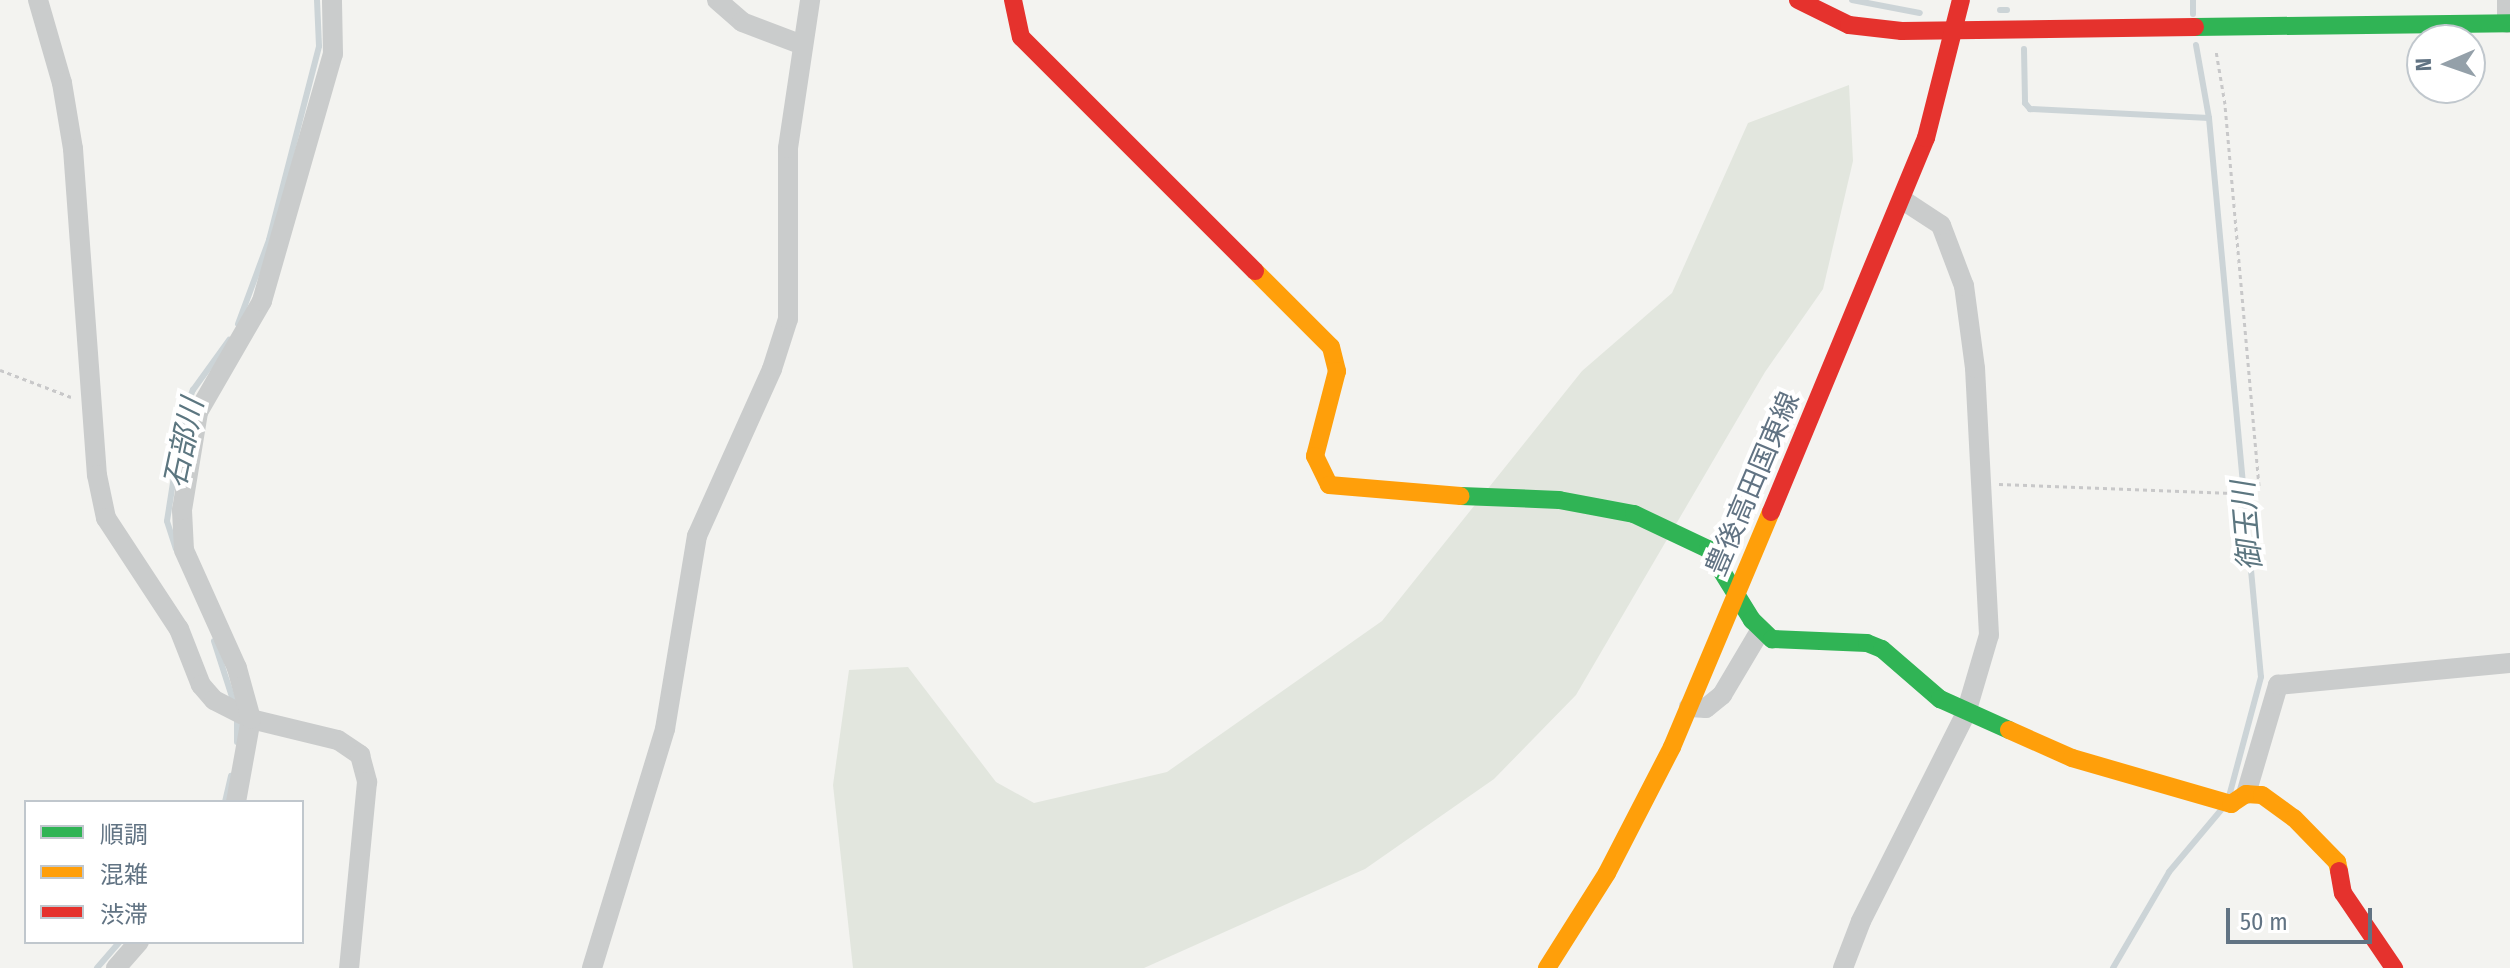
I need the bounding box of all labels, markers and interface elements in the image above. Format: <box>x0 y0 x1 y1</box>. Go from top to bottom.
north arrow <box>2406 24 2486 104</box>
text: N <box>2410 58 2437 72</box>
street label: 豊後高田国東線 <box>1699 387 1807 581</box>
water label: 石部川 <box>157 395 211 491</box>
water label: 御玉川 <box>2225 480 2269 572</box>
legend <box>24 800 304 944</box>
text: 順調 <box>100 821 148 849</box>
text: 混雑 <box>100 861 148 889</box>
scale bar <box>2230 892 2376 942</box>
text: 渋滞 <box>100 901 148 929</box>
text: 50 m <box>2240 908 2288 936</box>

